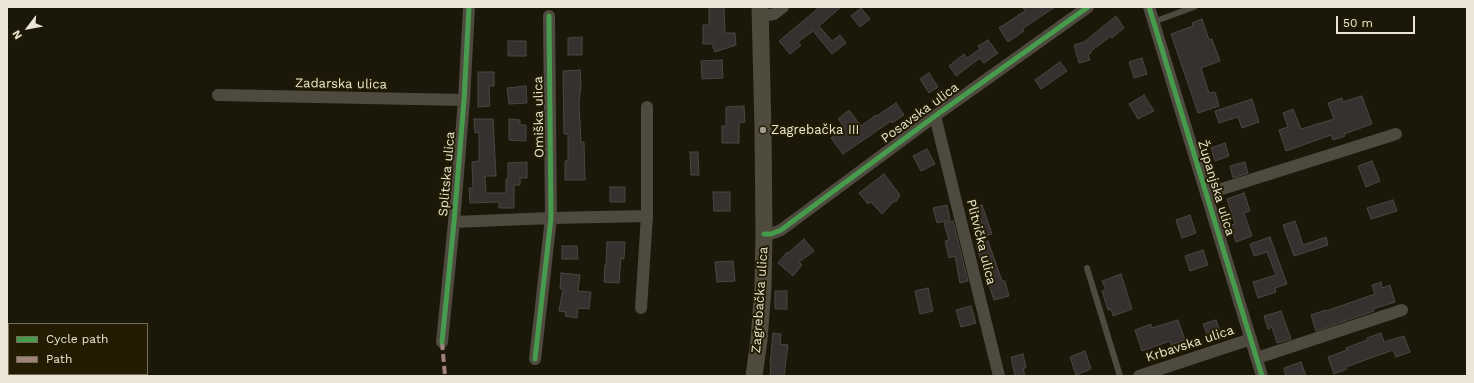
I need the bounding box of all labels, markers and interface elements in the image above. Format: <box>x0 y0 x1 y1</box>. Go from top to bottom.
north arrow <box>8 8 48 48</box>
scale bar <box>1338 8 1417 34</box>
text: 50 m <box>1343 16 1373 30</box>
text: N <box>10 28 25 42</box>
street label: Zadarska ulica <box>295 75 387 93</box>
street label: Omiška ulica <box>530 76 548 158</box>
street label: Posavska ulica <box>878 80 962 146</box>
place label: Zagrebačka III <box>771 122 859 138</box>
marker: Zagrebačka III <box>758 125 768 135</box>
street label: Splitska ulica <box>436 131 458 217</box>
street label: Županjska ulica <box>1194 138 1238 238</box>
street label: Plitvička ulica <box>963 198 999 286</box>
street label: Zagrebačka ulica <box>748 246 772 354</box>
street label: Krbavska ulica <box>1144 322 1236 366</box>
legend <box>8 323 148 375</box>
text: Cycle path <box>46 332 108 346</box>
text: Path <box>46 352 72 366</box>

